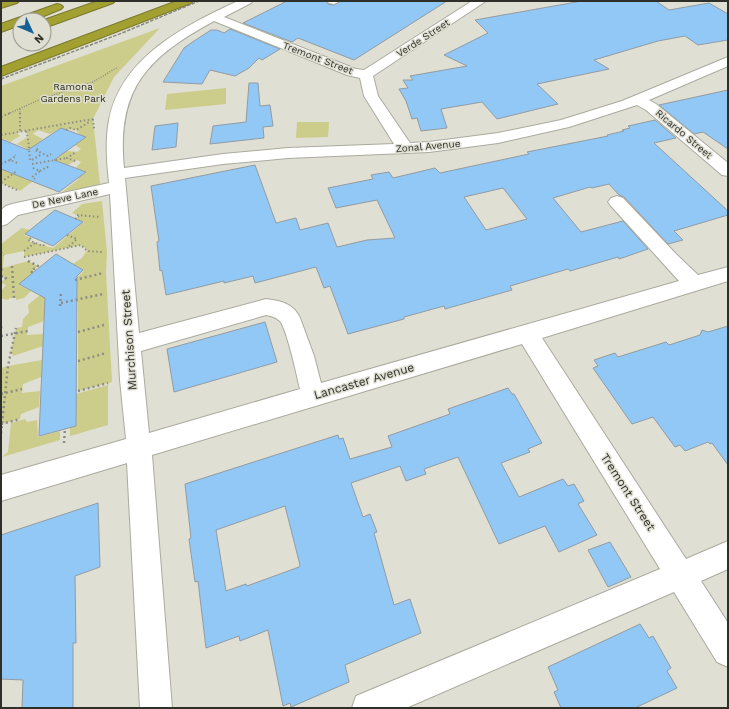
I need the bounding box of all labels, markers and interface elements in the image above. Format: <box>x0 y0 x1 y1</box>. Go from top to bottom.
north arrow <box>12 12 52 52</box>
street label: Verde Street <box>394 16 452 59</box>
text: N <box>31 31 46 46</box>
street label: Tremont Street <box>281 40 355 77</box>
park label: Ramona Gardens Park <box>40 81 106 104</box>
street label: Ricardo Street <box>654 107 715 161</box>
street label: Zonal Avenue <box>395 138 461 154</box>
street label: De Neve Lane <box>31 186 99 210</box>
street label: Murchison Street <box>119 289 139 391</box>
street label: Lancaster Avenue <box>312 360 416 402</box>
street label: Tremont Street <box>598 451 658 533</box>

